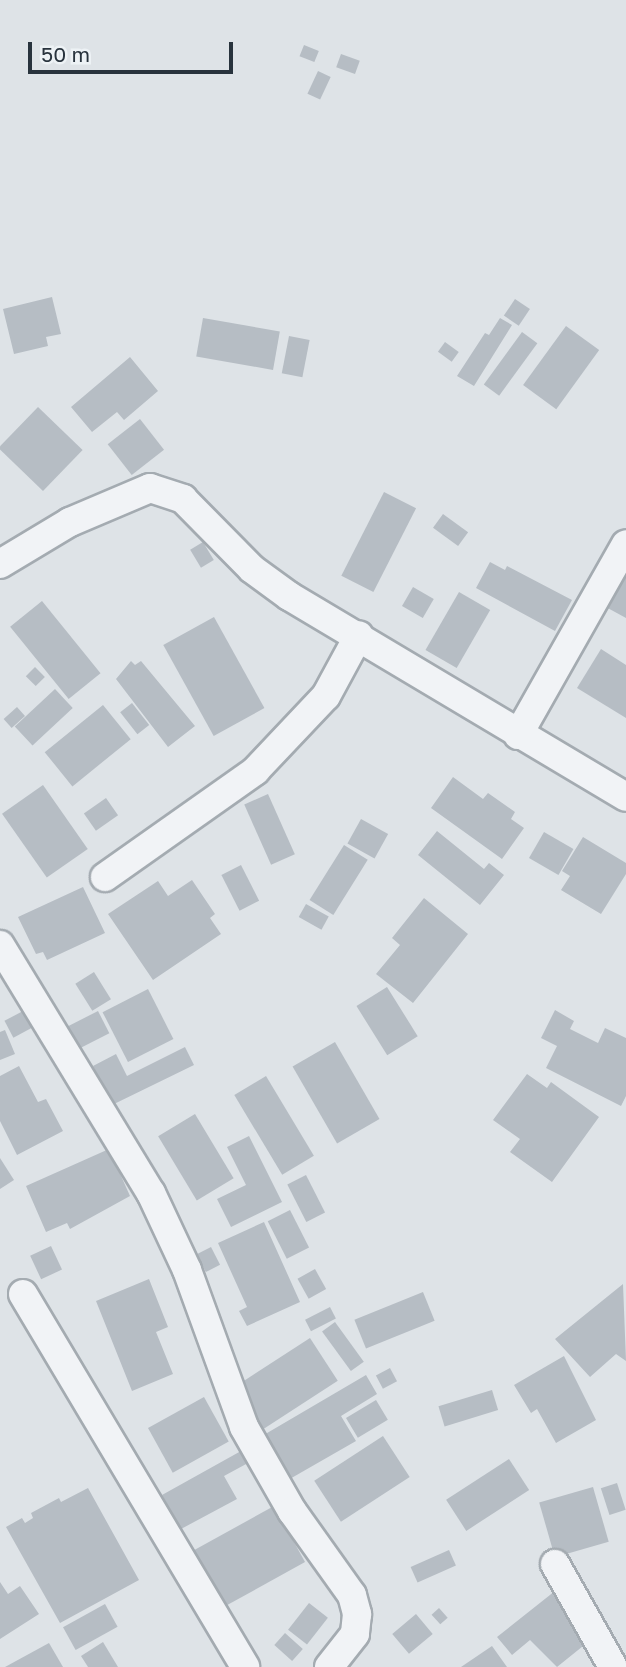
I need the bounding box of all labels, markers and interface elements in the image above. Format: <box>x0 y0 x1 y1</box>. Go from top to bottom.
scale bar <box>32 28 236 72</box>
text: 50 m <box>41 41 90 67</box>

